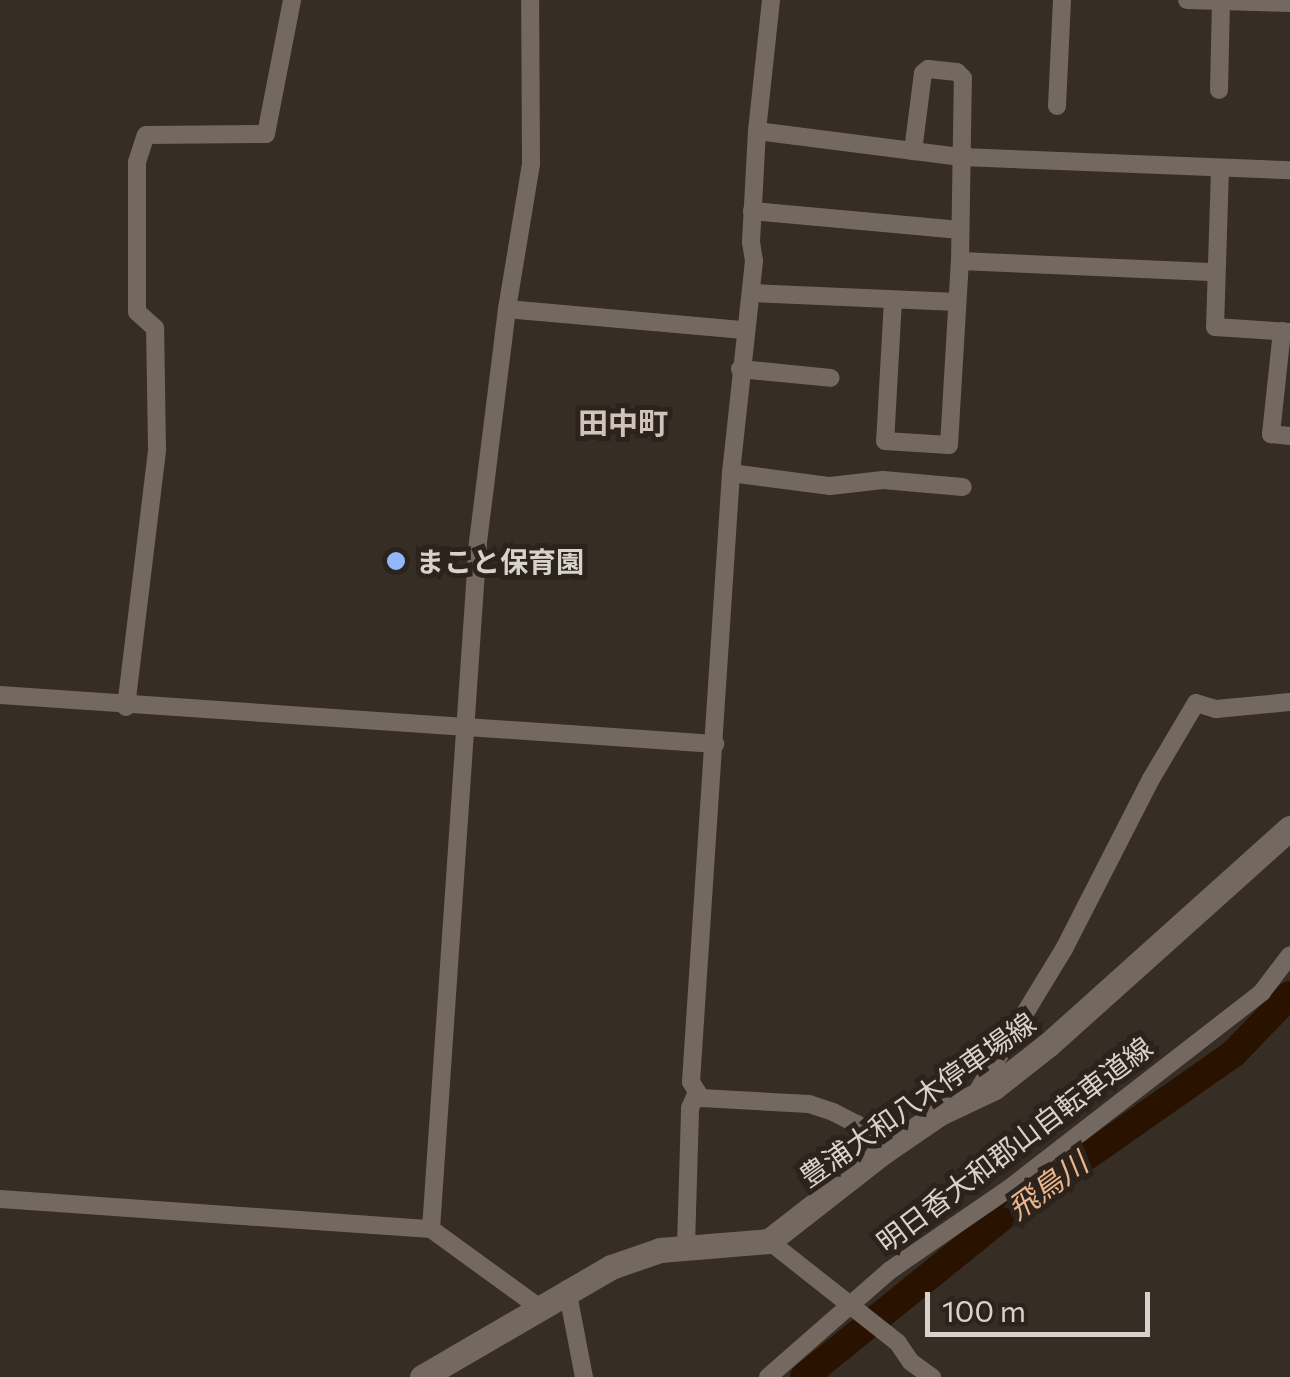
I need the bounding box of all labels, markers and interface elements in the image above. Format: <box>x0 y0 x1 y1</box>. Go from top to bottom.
district label: 田中町 <box>578 404 668 440</box>
place label: まこと保育園 <box>416 544 584 578</box>
marker: まこと保育園 <box>385 550 407 572</box>
street label: 豊浦大和八木停車場線 <box>793 1005 1041 1193</box>
street label: 明日香大和郡山自転車道線 <box>870 1029 1158 1259</box>
water label: 飛鳥川 <box>1000 1144 1094 1226</box>
scale bar <box>930 1272 1155 1334</box>
text: 100 m <box>942 1291 1026 1328</box>

